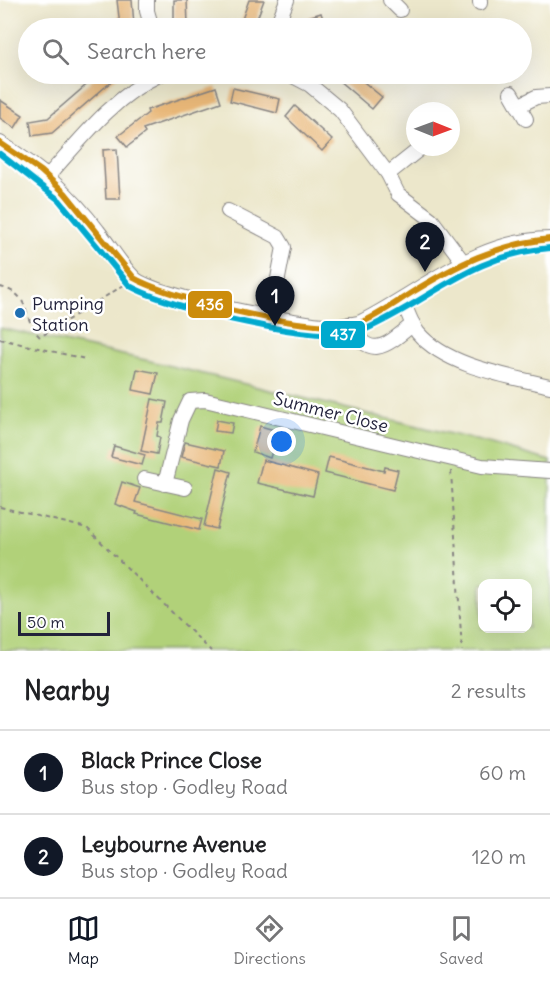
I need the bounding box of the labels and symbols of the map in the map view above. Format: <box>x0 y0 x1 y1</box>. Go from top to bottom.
north arrow <box>406 102 460 156</box>
pin: 2 <box>406 222 444 272</box>
pin: 1 <box>256 276 294 326</box>
line badge: 436 <box>187 290 233 319</box>
place label: Pumping Station <box>32 292 104 336</box>
text: 436 <box>196 294 224 314</box>
marker: Pumping Station <box>13 306 27 320</box>
line badge: 437 <box>320 320 366 349</box>
text: 437 <box>330 324 356 344</box>
street label: Summer Close <box>271 387 391 437</box>
your location <box>267 427 296 456</box>
scale bar <box>18 609 110 636</box>

